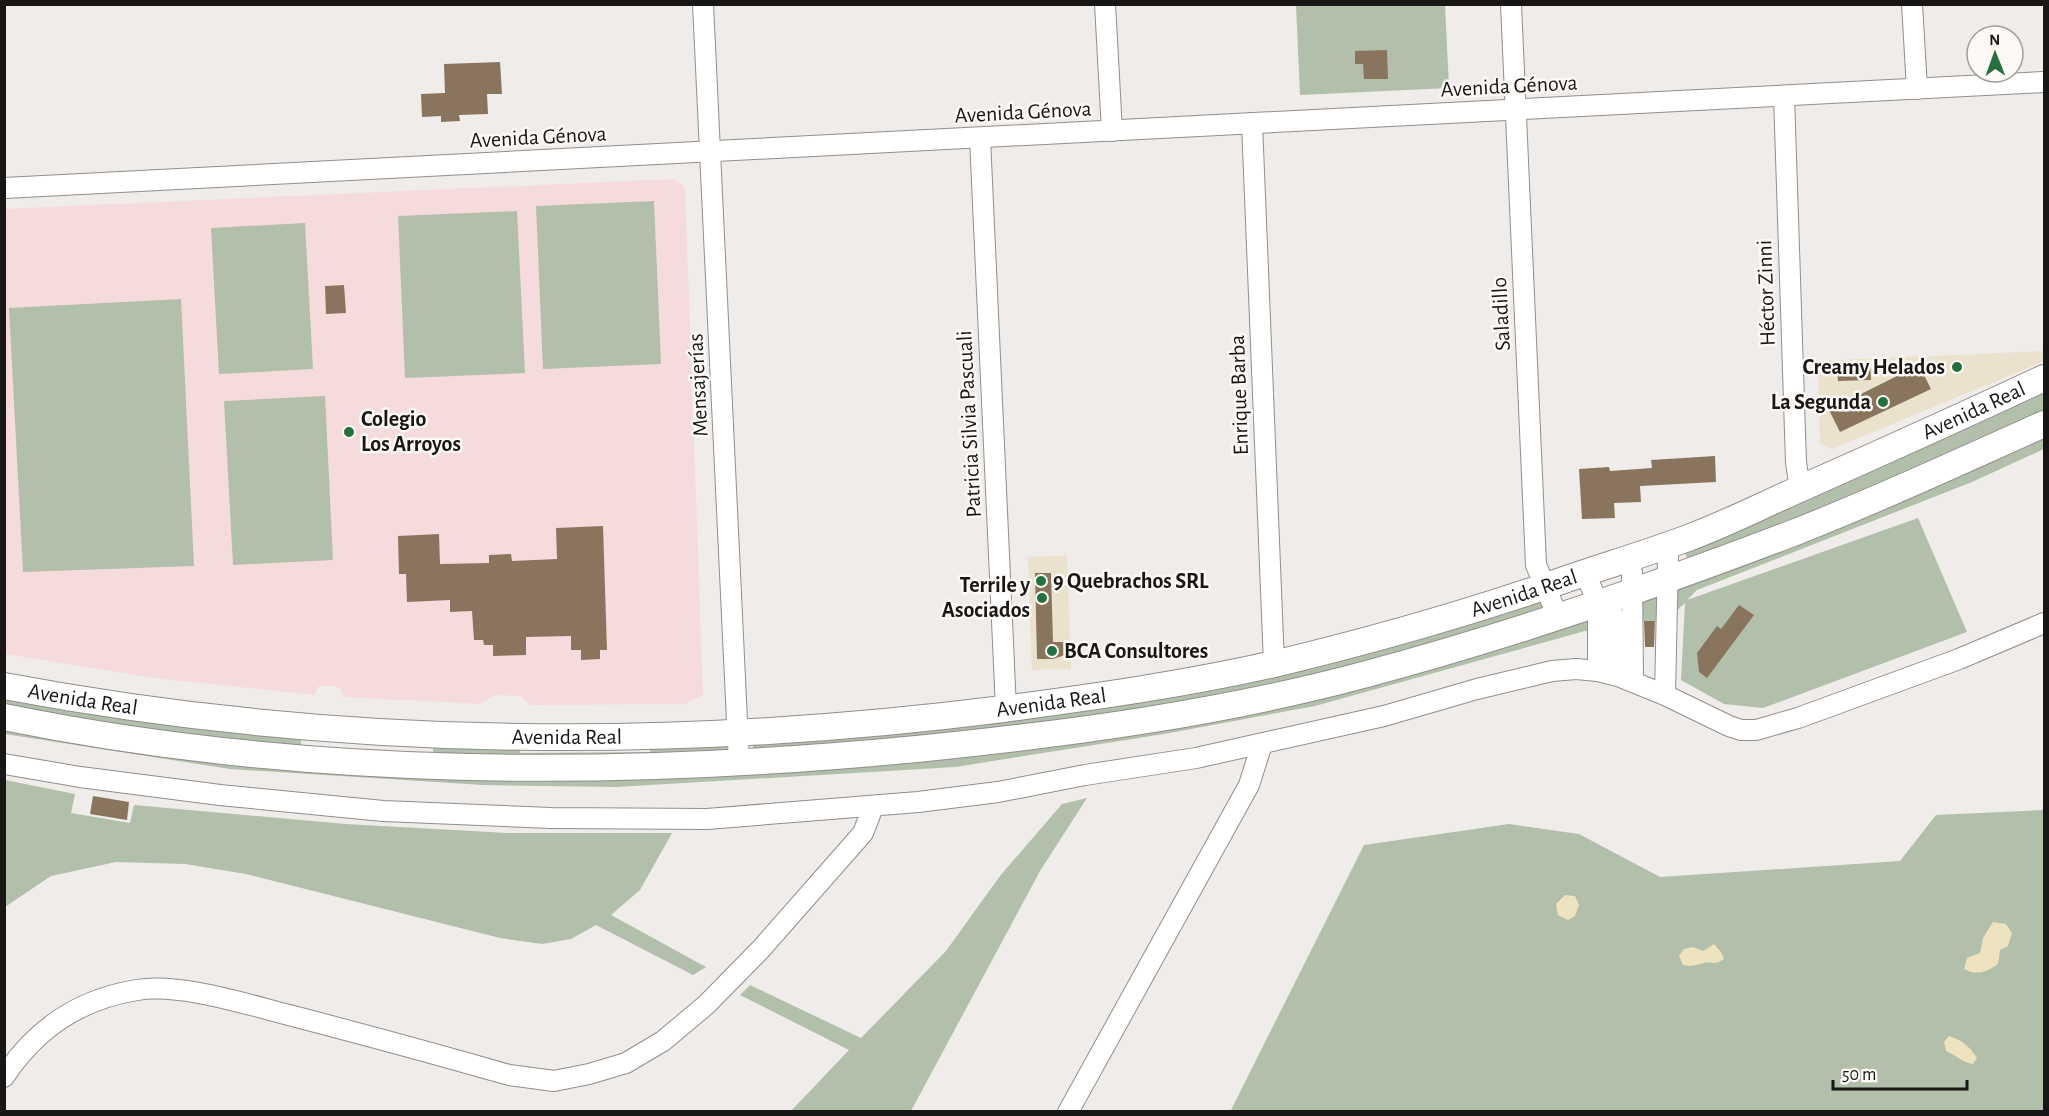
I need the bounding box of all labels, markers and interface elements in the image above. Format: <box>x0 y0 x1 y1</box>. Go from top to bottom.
north arrow <box>1965 24 2025 84</box>
text: N <box>1989 32 2000 48</box>
street label: Avenida Génova <box>1440 71 1578 101</box>
street label: Avenida Génova <box>954 97 1092 127</box>
street label: Avenida Génova <box>469 122 607 152</box>
street label: Héctor Zinni <box>1753 240 1779 346</box>
street label: Saladillo <box>1488 276 1514 352</box>
street label: Patricia Silvia Pascuali <box>953 330 985 518</box>
street label: Mensajerías <box>684 333 712 437</box>
street label: Enrique Barba <box>1226 334 1252 456</box>
place label: Creamy Helados <box>1802 356 1945 379</box>
marker: Creamy Helados <box>1950 360 1964 374</box>
street label: Avenida Real <box>1919 377 2029 443</box>
place label: La Segunda <box>1771 391 1871 413</box>
marker: La Segunda <box>1876 395 1890 409</box>
place label: Colegio Los Arroyos <box>361 408 461 456</box>
marker: Colegio Los Arroyos <box>342 425 356 439</box>
street label: Avenida Real <box>1468 565 1580 621</box>
place label: 9 Quebrachos SRL <box>1053 570 1209 593</box>
place label: Terrile y Asociados <box>942 574 1030 621</box>
marker: 9 Quebrachos SRL <box>1034 574 1048 588</box>
marker: Terrile y Asociados <box>1035 591 1049 605</box>
place label: BCA Consultores <box>1064 640 1208 662</box>
marker: BCA Consultores <box>1045 644 1059 658</box>
street label: Avenida Real <box>26 680 139 719</box>
street label: Avenida Real <box>995 684 1108 721</box>
street label: Avenida Real <box>511 726 622 748</box>
scale bar <box>1833 1053 1966 1091</box>
text: 50 m <box>1842 1066 1876 1084</box>

